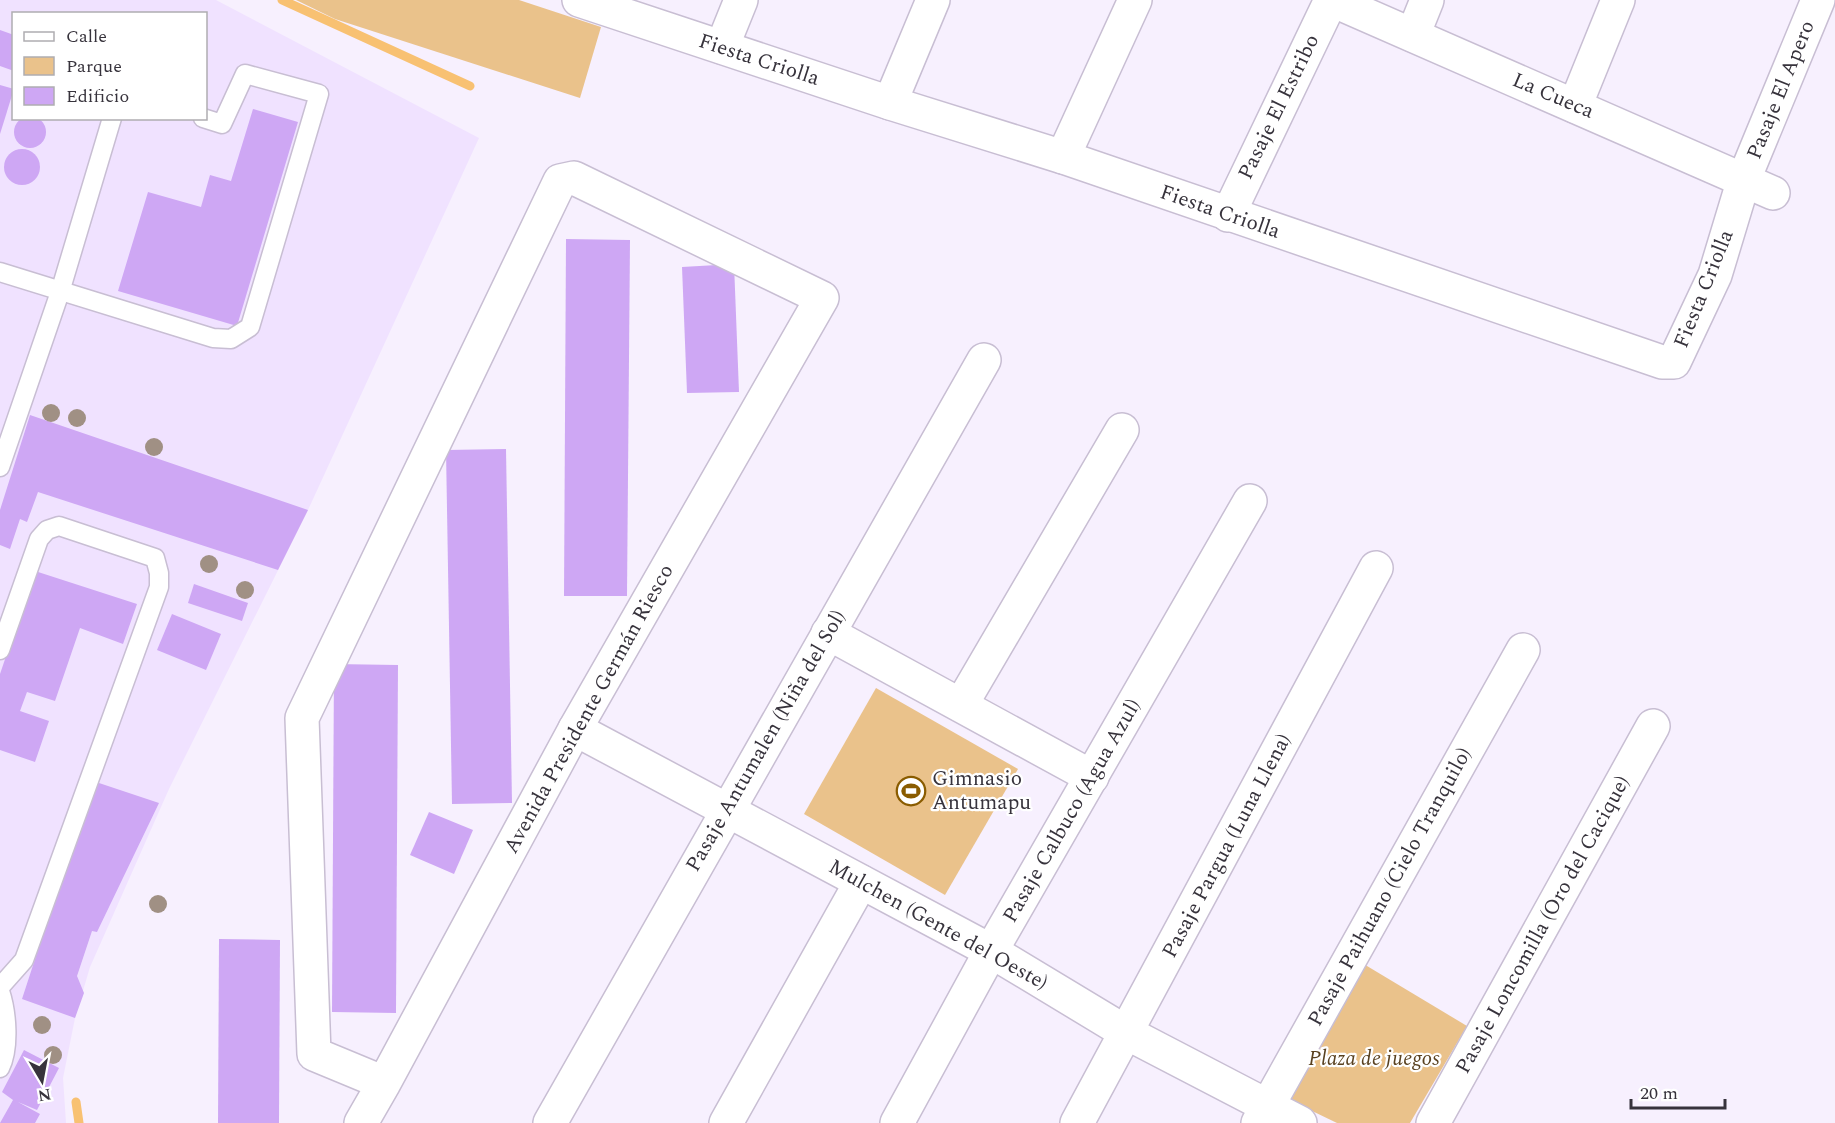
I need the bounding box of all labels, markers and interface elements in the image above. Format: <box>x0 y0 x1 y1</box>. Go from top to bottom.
legend <box>12 12 207 120</box>
street label: Pasaje El Apero <box>1739 16 1823 164</box>
text: Calle <box>66 23 107 50</box>
street label: Fiesta Criolla <box>694 25 824 95</box>
street label: Pasaje El Estribo <box>1230 29 1328 185</box>
text: Parque <box>66 53 122 80</box>
street label: La Cueca <box>1507 64 1600 128</box>
text: Edificio <box>66 83 129 110</box>
street label: Fiesta Criolla <box>1156 176 1285 248</box>
street label: Fiesta Criolla <box>1666 224 1743 353</box>
street label: Avenida Presidente Germán Riesco <box>496 558 682 860</box>
street label: Pasaje Antumalen (Niña del Sol) <box>678 604 854 878</box>
street label: Pasaje Calbuco (Agua Azul) <box>995 693 1149 929</box>
street label: Pasaje Pargua (Luna Llena) <box>1154 728 1300 964</box>
street label: Pasaje Paihuano (Cielo Tranquilo) <box>1300 742 1480 1032</box>
place label: Gimnasio Antumapu <box>932 763 1031 819</box>
street label: Pasaje Loncomilla (Oro del Cacique) <box>1447 770 1639 1080</box>
sports icon: Gimnasio Antumapu <box>895 775 927 807</box>
street label: Mulchen (Gente del Oeste) <box>822 851 1054 999</box>
park label: Plaza de juegos <box>1308 1043 1440 1075</box>
north arrow <box>12 1051 72 1111</box>
scale bar <box>1631 1072 1726 1110</box>
text: 20 m <box>1640 1080 1678 1107</box>
text: N <box>36 1082 53 1108</box>

